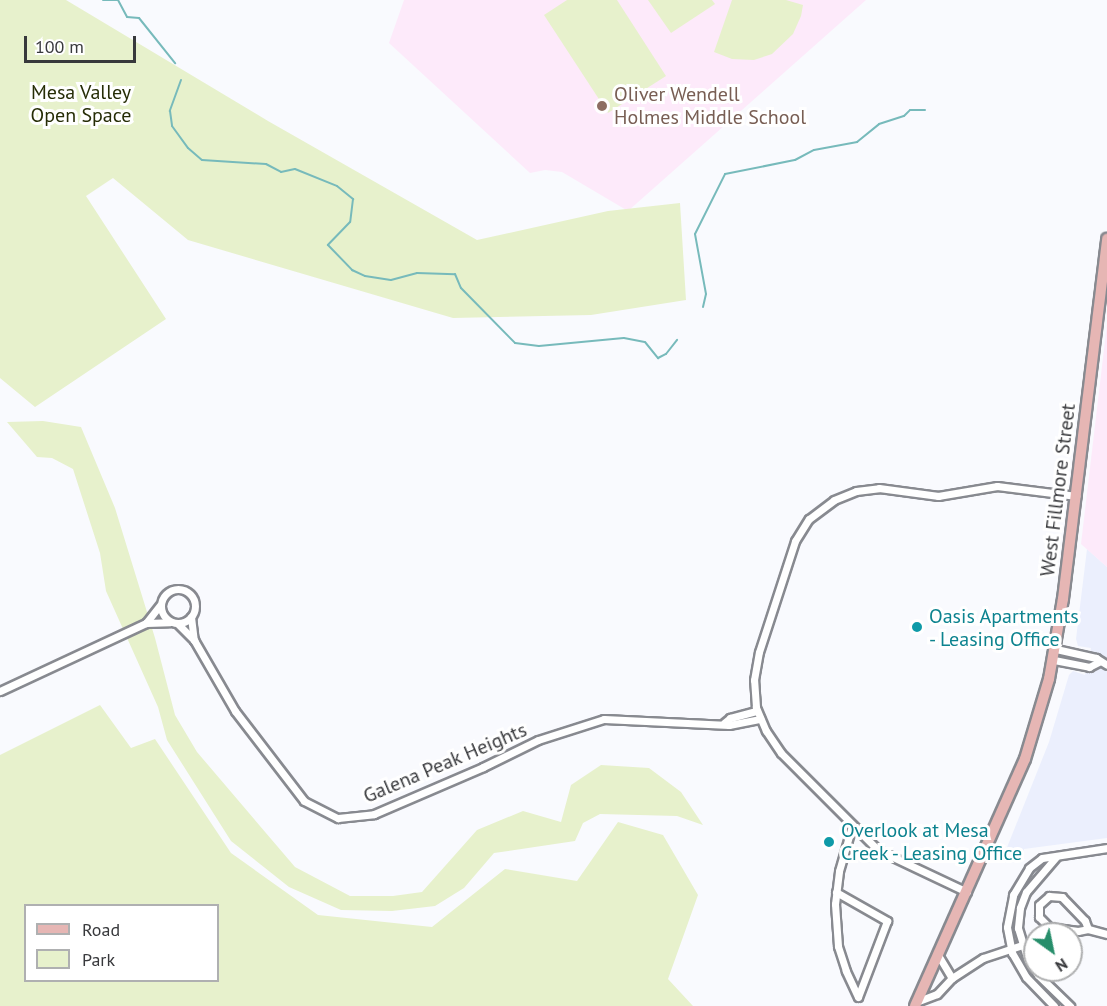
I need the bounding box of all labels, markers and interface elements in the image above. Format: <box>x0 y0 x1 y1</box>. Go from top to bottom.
scale bar <box>27 24 140 62</box>
text: 100 m <box>35 35 84 58</box>
park label: Mesa Valley Open Space <box>30 80 132 127</box>
place label: Oliver Wendell Holmes Middle School <box>614 83 806 130</box>
marker: Oliver Wendell Holmes Middle School <box>595 99 609 113</box>
street label: West Fillmore Street <box>1035 402 1081 578</box>
place label: Oasis Apartments - Leasing Office <box>929 604 1079 651</box>
marker: Oasis Apartments - Leasing Office <box>910 620 924 634</box>
street label: Galena Peak Heights <box>359 718 531 808</box>
place label: Overlook at Mesa Creek - Leasing Office <box>841 819 1026 866</box>
marker: Overlook at Mesa Creek - Leasing Office <box>822 835 836 849</box>
legend <box>24 904 219 982</box>
text: Road <box>82 918 120 941</box>
north arrow <box>1023 922 1083 982</box>
text: Park <box>82 948 115 971</box>
text: N <box>1052 954 1072 977</box>

